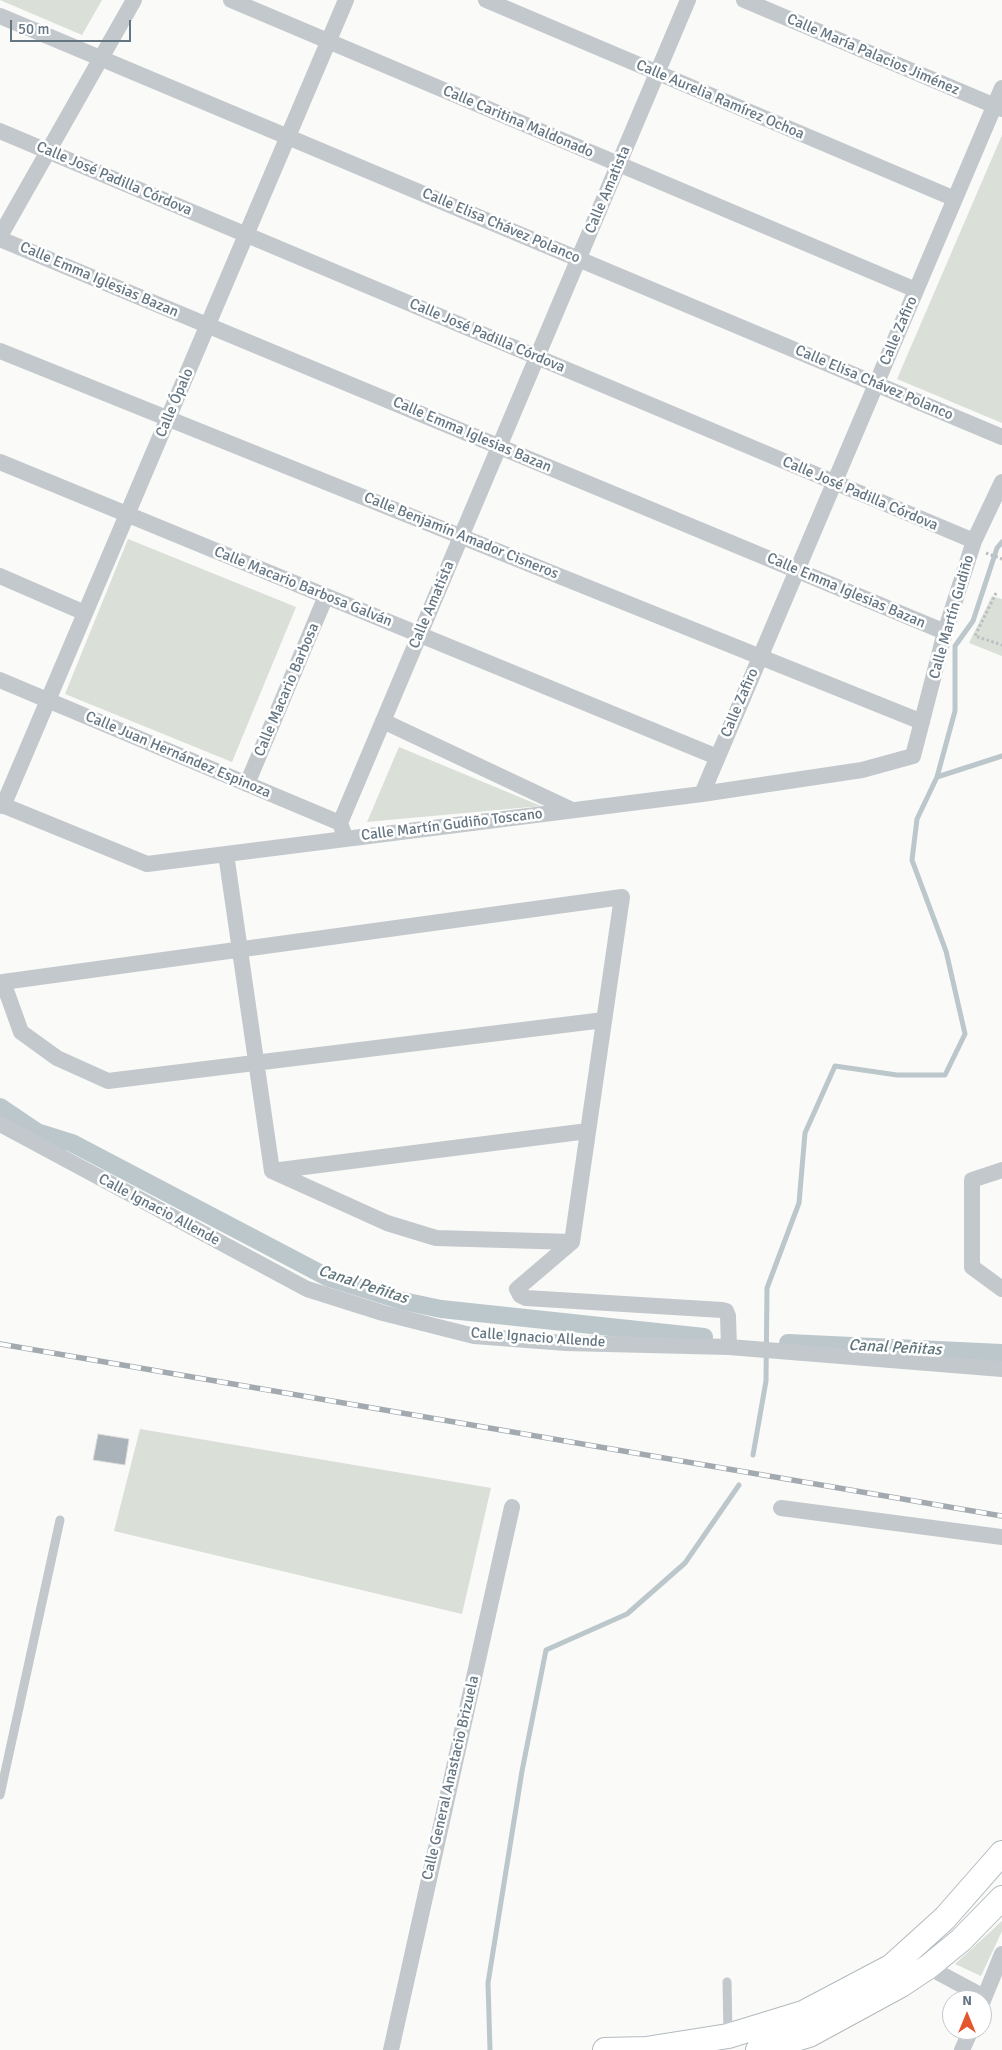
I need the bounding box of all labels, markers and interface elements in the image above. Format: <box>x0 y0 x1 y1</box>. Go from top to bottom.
scale bar <box>12 10 134 42</box>
street label: Calle María Palacios Jiménez <box>784 10 962 100</box>
text: 50 m <box>18 20 49 38</box>
street label: Calle Aurelia Ramírez Ochoa <box>633 56 807 144</box>
street label: Calle Caritina Maldonado <box>440 82 596 162</box>
street label: Calle José Padilla Córdova <box>34 138 194 220</box>
street label: Calle Amatista <box>581 144 635 236</box>
street label: Calle Elisa Chávez Polanco <box>419 185 583 267</box>
street label: Calle Emma Iglesias Bazan <box>17 238 181 322</box>
street label: Calle Zafiro <box>876 294 922 368</box>
street label: Calle José Padilla Córdova <box>407 295 567 377</box>
street label: Calle Elisa Chávez Polanco <box>792 342 956 424</box>
street label: Calle Ópalo <box>152 366 198 440</box>
street label: Calle Emma Iglesias Bazan <box>390 393 554 477</box>
street label: Calle José Padilla Córdova <box>780 453 940 535</box>
street label: Calle Benjamín Amador Cisneros <box>361 489 561 583</box>
street label: Calle Macario Barbosa Galván <box>211 543 395 631</box>
street label: Calle Emma Iglesias Bazan <box>764 549 928 633</box>
street label: Calle Martín Gudiño <box>926 553 978 681</box>
street label: Calle Amatista <box>405 559 459 651</box>
street label: Calle Macario Barbosa <box>251 621 323 759</box>
street label: Calle Zafiro <box>717 666 763 740</box>
street label: Calle Juan Hernández Espinoza <box>83 708 273 802</box>
street label: Calle Martín Gudiño Toscano <box>360 805 544 845</box>
street label: Calle Ignacio Allende <box>95 1170 223 1250</box>
water label: Canal Peñitas <box>316 1261 410 1309</box>
street label: Calle Ignacio Allende <box>470 1324 606 1352</box>
water label: Canal Peñitas <box>848 1336 942 1360</box>
street label: Calle General Anastacio Brizuela <box>419 1674 483 1882</box>
north arrow <box>942 1990 992 2040</box>
text: N <box>962 1992 972 2009</box>

